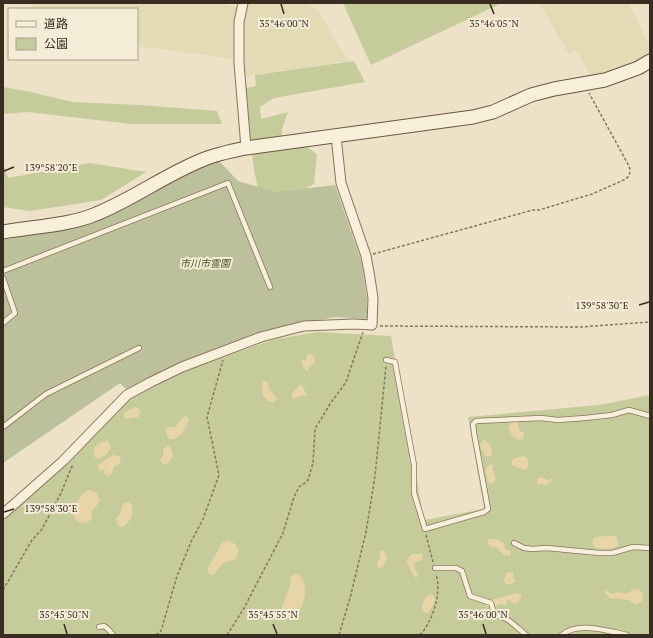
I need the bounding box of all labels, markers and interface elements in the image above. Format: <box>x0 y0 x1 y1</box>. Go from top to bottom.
legend <box>8 8 138 60</box>
text: 道路 <box>44 16 68 31</box>
text: 35°46'00"N <box>259 17 309 30</box>
text: 35°46'05"N <box>469 17 519 30</box>
text: 公園 <box>44 36 68 51</box>
text: 139°58'20"E <box>24 161 78 174</box>
park label: 市川市霊園 <box>180 257 232 270</box>
text: 139°58'30"E <box>575 299 629 312</box>
text: 139°58'30"E <box>24 502 78 515</box>
text: 35°45'50"N <box>39 608 89 621</box>
text: 35°45'55"N <box>248 608 298 621</box>
text: 35°46'00"N <box>458 608 508 621</box>

